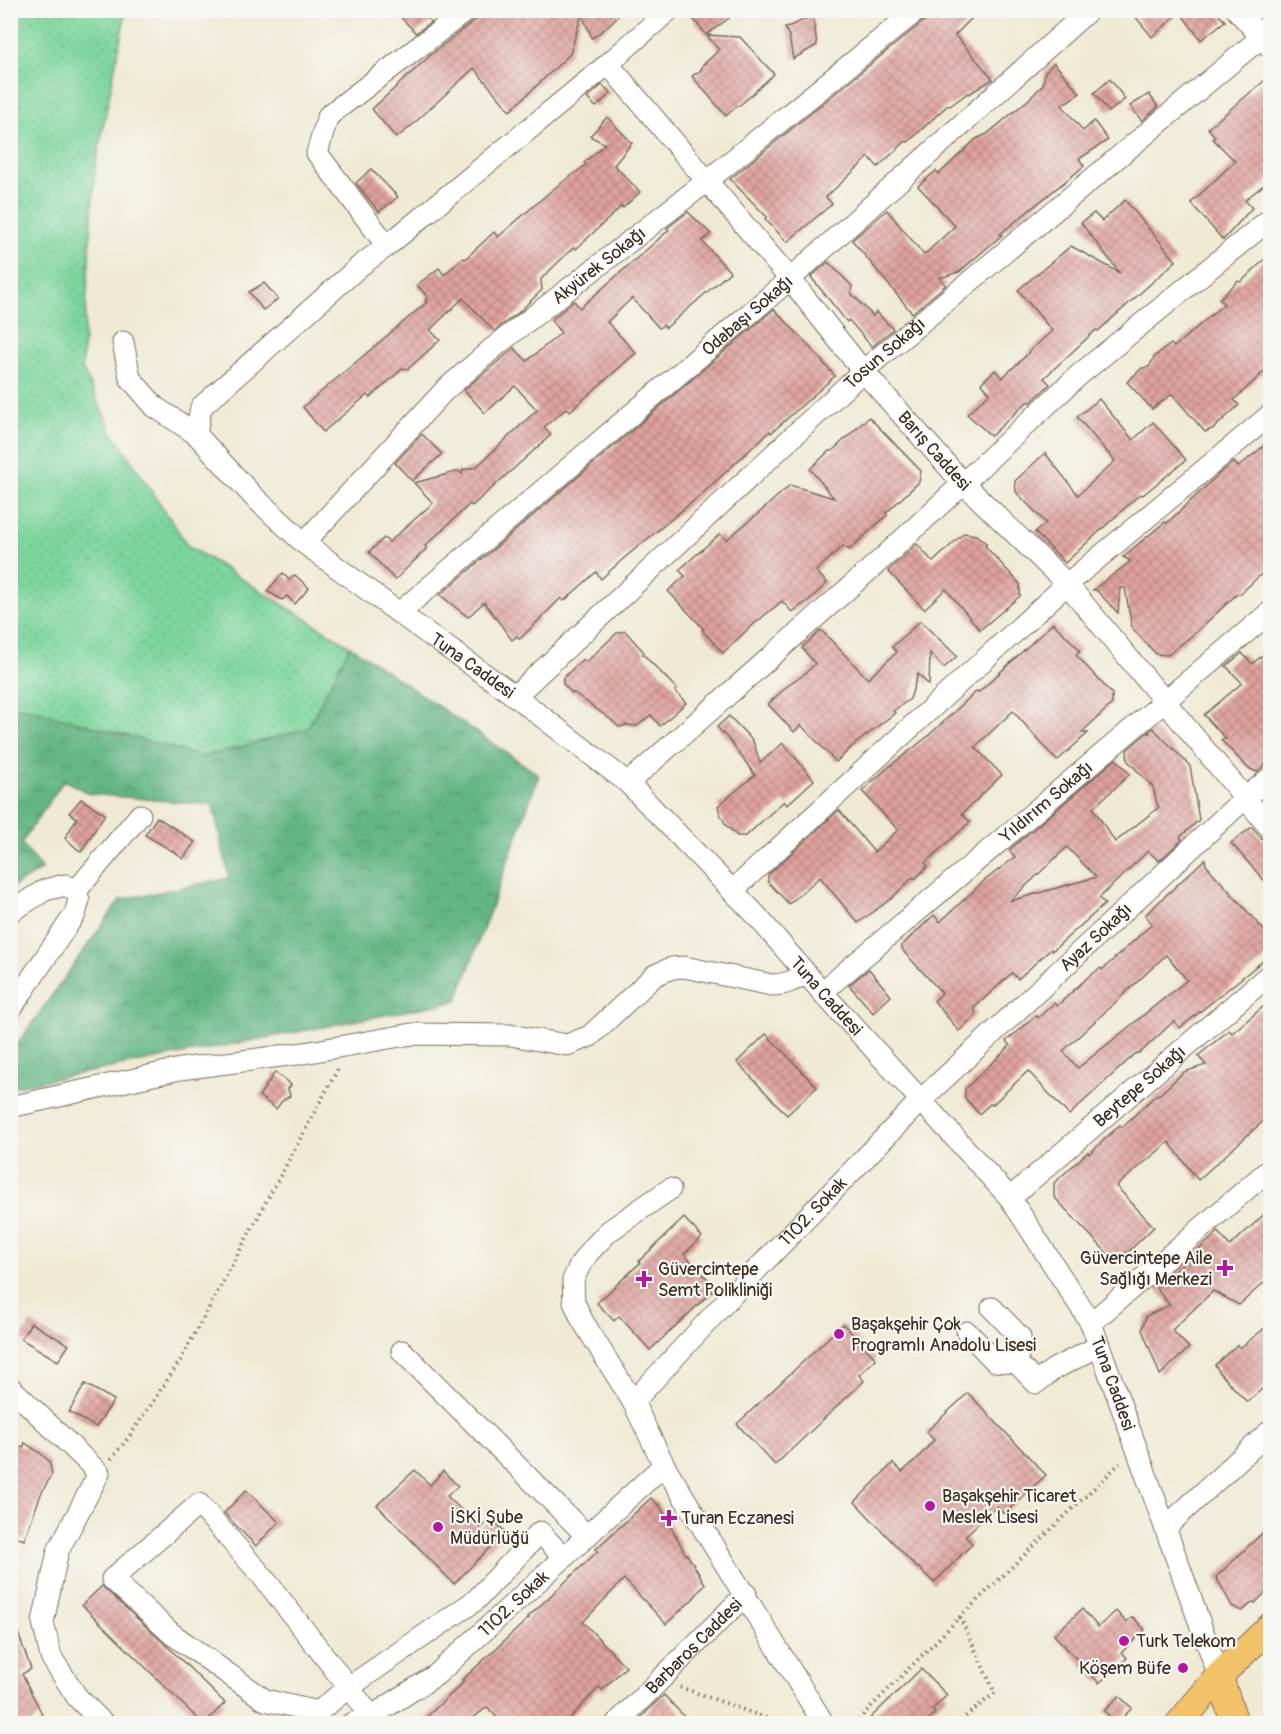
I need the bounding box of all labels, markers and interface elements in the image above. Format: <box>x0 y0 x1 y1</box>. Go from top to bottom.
street label: Akyürek Sokağı <box>547 222 651 310</box>
street label: Odabaşı Sokağı <box>697 270 798 361</box>
street label: Tosun Sokağı <box>839 313 930 395</box>
street label: Barış Caddesi <box>892 406 975 496</box>
street label: Tuna Caddesi <box>425 628 519 704</box>
street label: Yıldırım Sokağı <box>995 756 1098 849</box>
street label: Ayaz Sokağı <box>1055 898 1137 977</box>
street label: Tuna Caddesi <box>785 952 867 1041</box>
street label: Beytepe Sokağı <box>1089 1041 1191 1133</box>
street label: 1102. Sokak <box>774 1172 852 1251</box>
place label: Güvercintepe Aile Sağlığı Merkezi <box>1080 1247 1212 1291</box>
place label: Güvercintepe Semt Polikliniği <box>658 1258 772 1302</box>
marker: Güvercintepe Aile Sağlığı Merkezi <box>1216 1259 1234 1277</box>
marker: Güvercintepe Semt Polikliniği <box>635 1270 653 1288</box>
place label: Başakşehir Çok Programlı Anadolu Lisesi <box>851 1313 1036 1357</box>
marker: Başakşehir Çok Programlı Anadolu Lisesi <box>832 1327 846 1341</box>
street label: Tuna Caddesi <box>1085 1333 1140 1434</box>
place label: Başakşehir Ticaret Meslek Lisesi <box>942 1485 1077 1529</box>
marker: Başakşehir Ticaret Meslek Lisesi <box>923 1499 937 1513</box>
place label: İSKİ Şube Müdürlüğü <box>450 1506 529 1550</box>
place label: Turan Eczanesi <box>681 1507 794 1530</box>
marker: Turan Eczanesi <box>662 1511 676 1525</box>
marker: İSKİ Şube Müdürlüğü <box>431 1520 445 1534</box>
street label: 1102. Sokak <box>474 1565 554 1642</box>
street label: Barbaros Caddesi <box>641 1593 747 1700</box>
place label: Turk Telekom <box>1136 1630 1236 1653</box>
marker: Turk Telekom <box>1117 1634 1131 1648</box>
place label: Köşem Büfe <box>1079 1657 1171 1680</box>
marker: Köşem Büfe <box>1176 1661 1190 1675</box>

